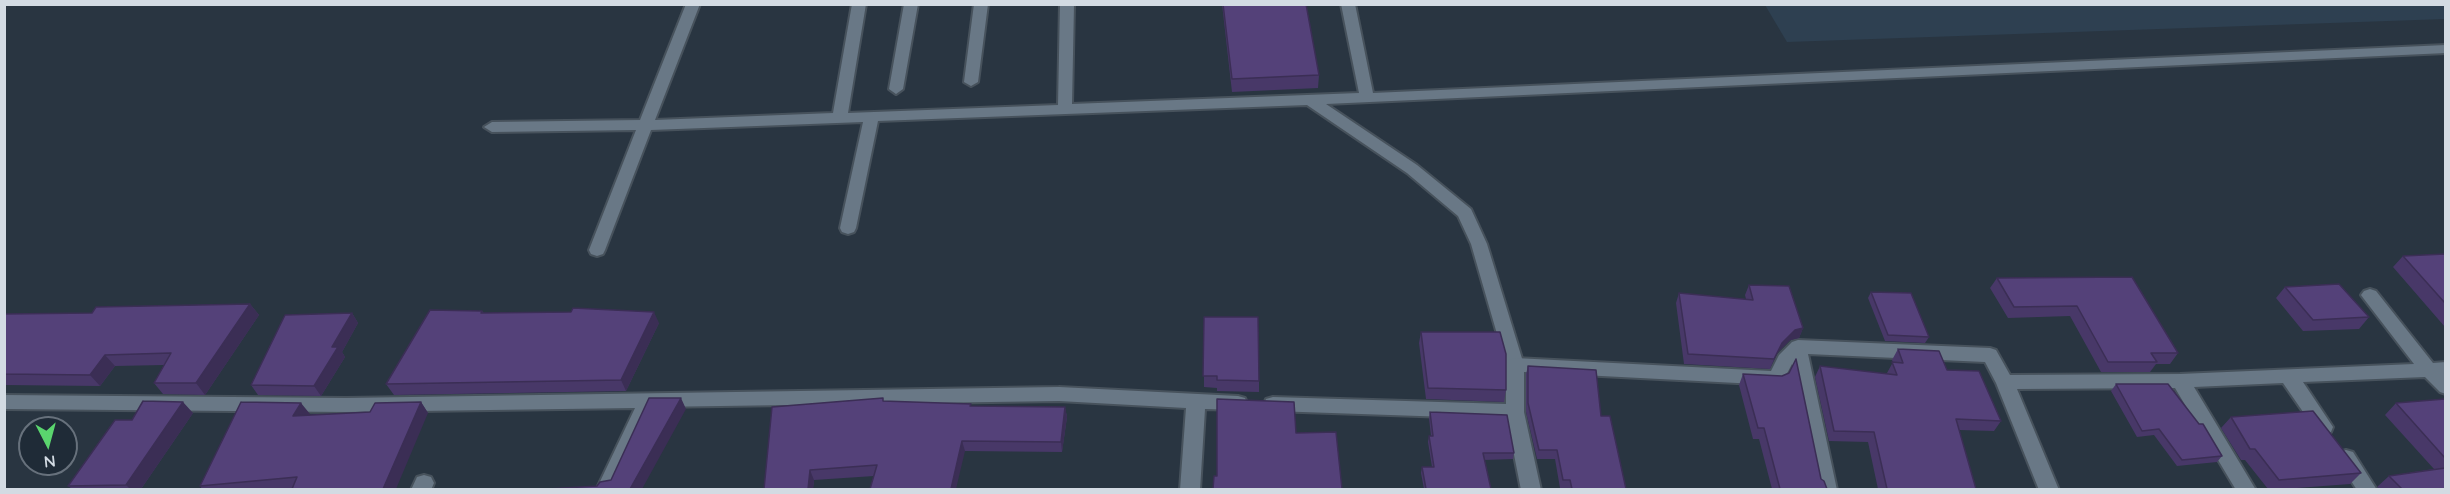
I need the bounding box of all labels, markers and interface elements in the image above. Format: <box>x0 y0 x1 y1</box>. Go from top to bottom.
north arrow <box>18 416 78 476</box>
text: N <box>43 451 57 472</box>

